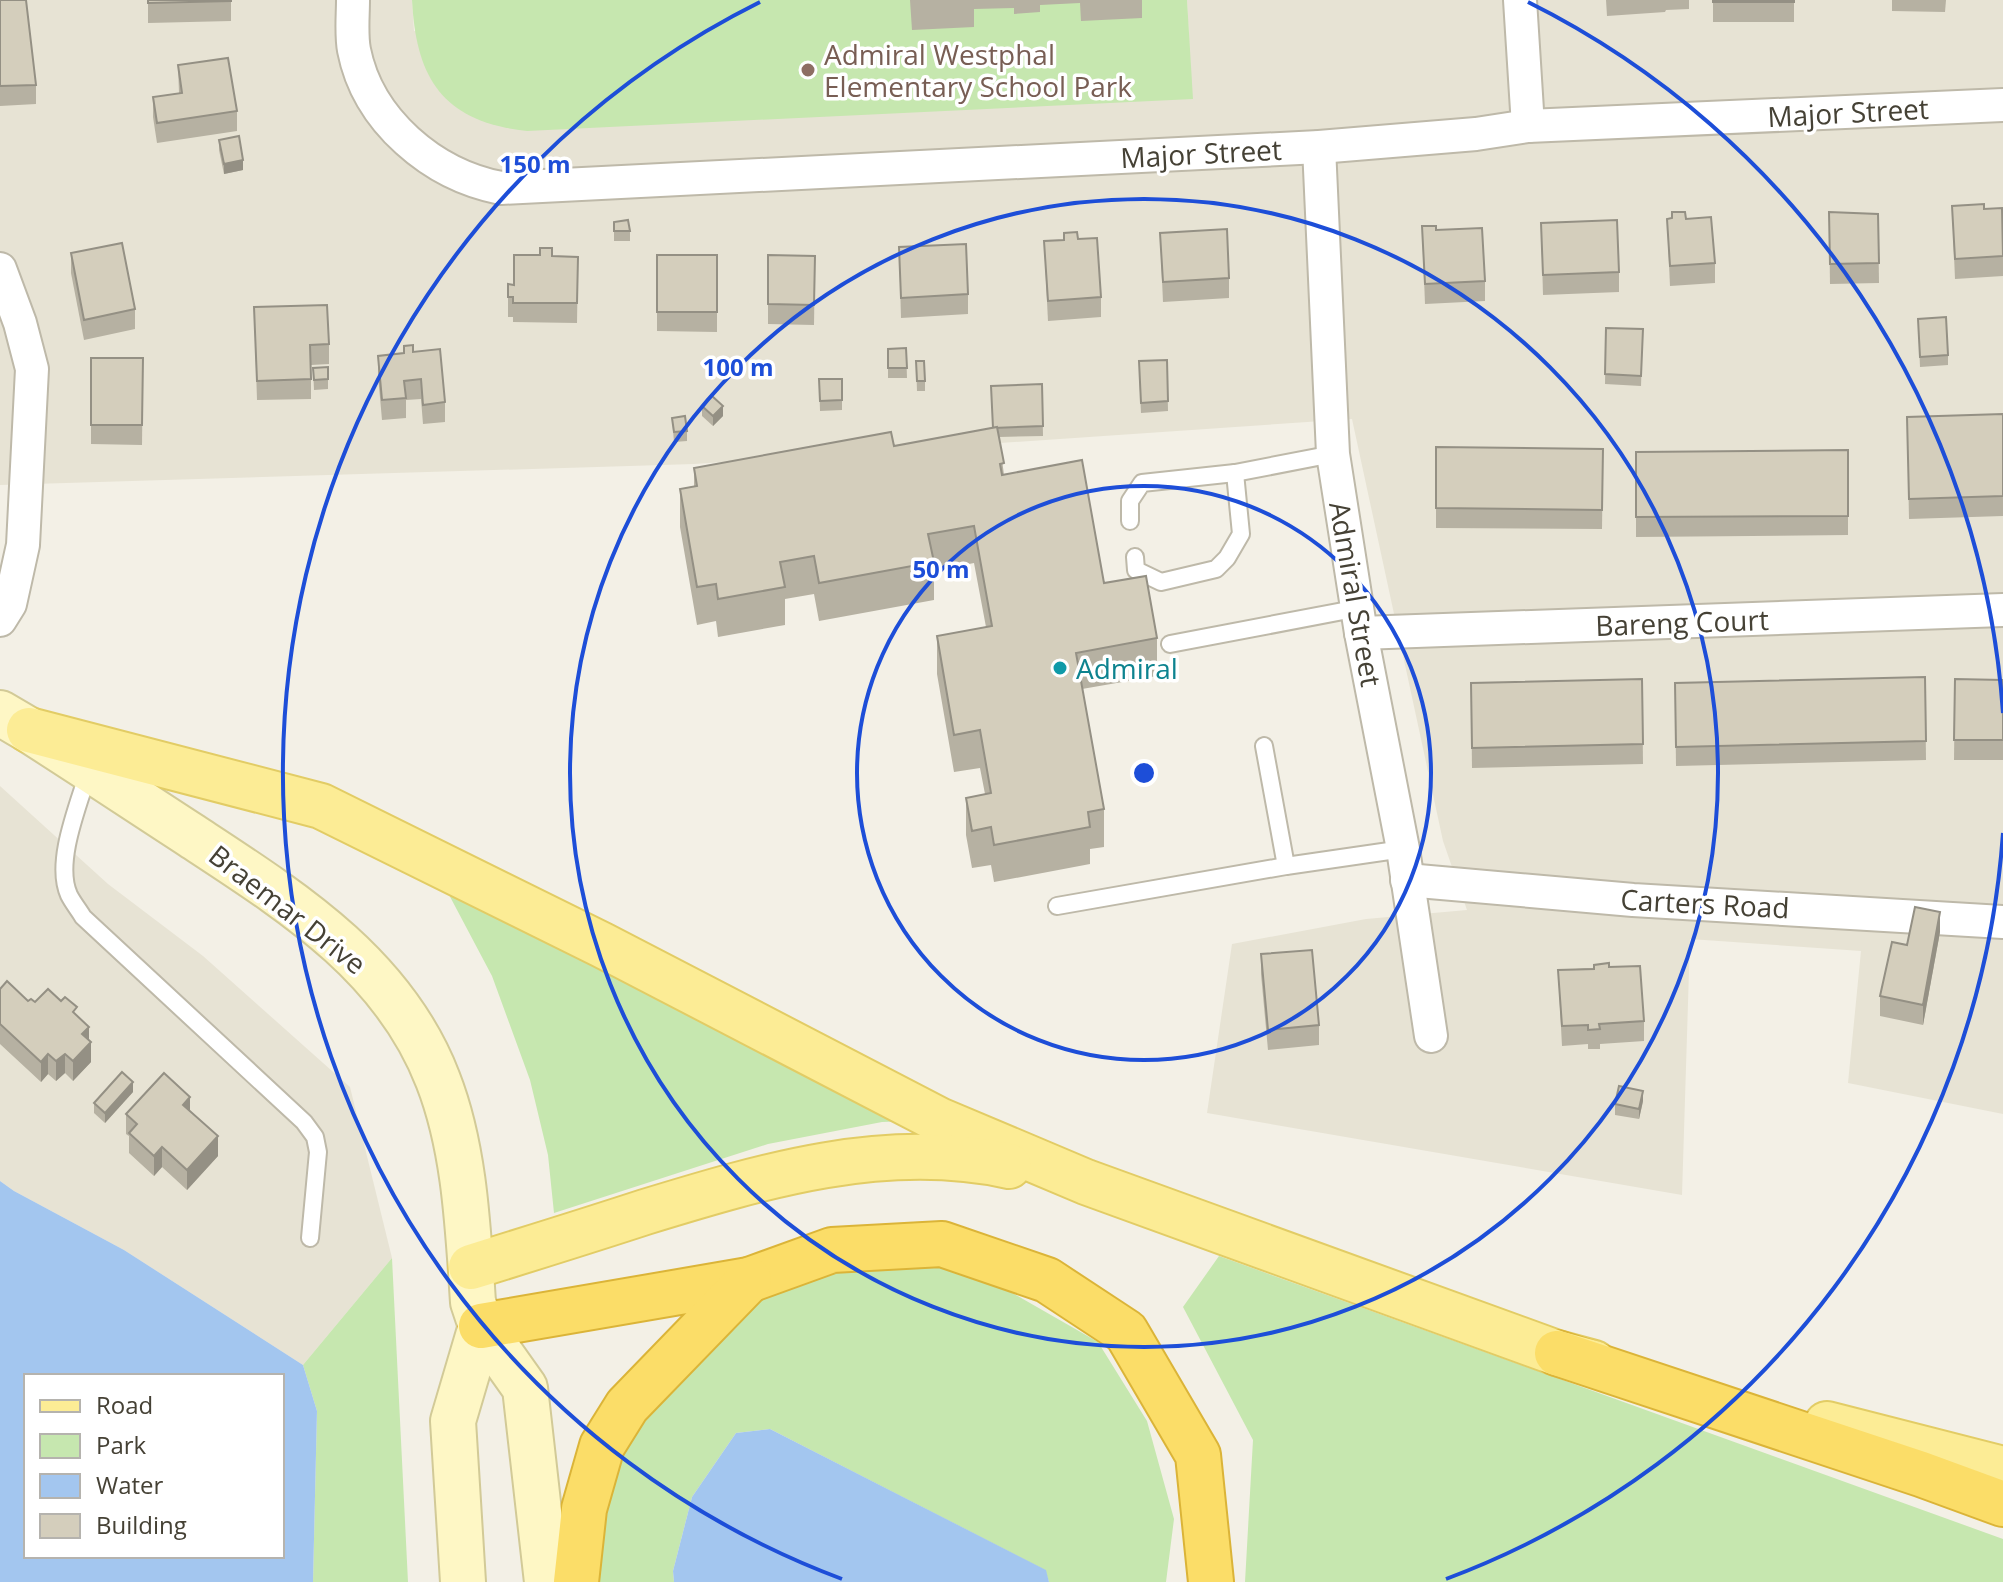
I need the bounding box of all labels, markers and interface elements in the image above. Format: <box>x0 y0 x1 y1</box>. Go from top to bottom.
place label: Admiral Westphal Elementary School Park <box>824 35 1132 105</box>
marker: Admiral Westphal Elementary School Park <box>799 61 817 79</box>
street label: Major Street <box>1766 89 1930 135</box>
street label: Major Street <box>1119 130 1283 176</box>
text: 150 m <box>500 147 570 180</box>
text: 100 m <box>703 350 773 383</box>
street label: Admiral Street <box>1321 498 1391 690</box>
text: 50 m <box>912 552 970 585</box>
street label: Bareng Court <box>1595 600 1769 644</box>
place label: Admiral <box>1076 649 1178 687</box>
marker: Admiral <box>1051 659 1069 677</box>
centre of rings <box>1130 759 1158 787</box>
street label: Braemar Drive <box>202 836 374 982</box>
street label: Carters Road <box>1620 880 1790 926</box>
legend <box>24 1374 284 1558</box>
text: Road <box>96 1388 153 1421</box>
text: Park <box>96 1428 147 1461</box>
text: Water <box>96 1468 164 1501</box>
text: Building <box>96 1508 187 1541</box>

